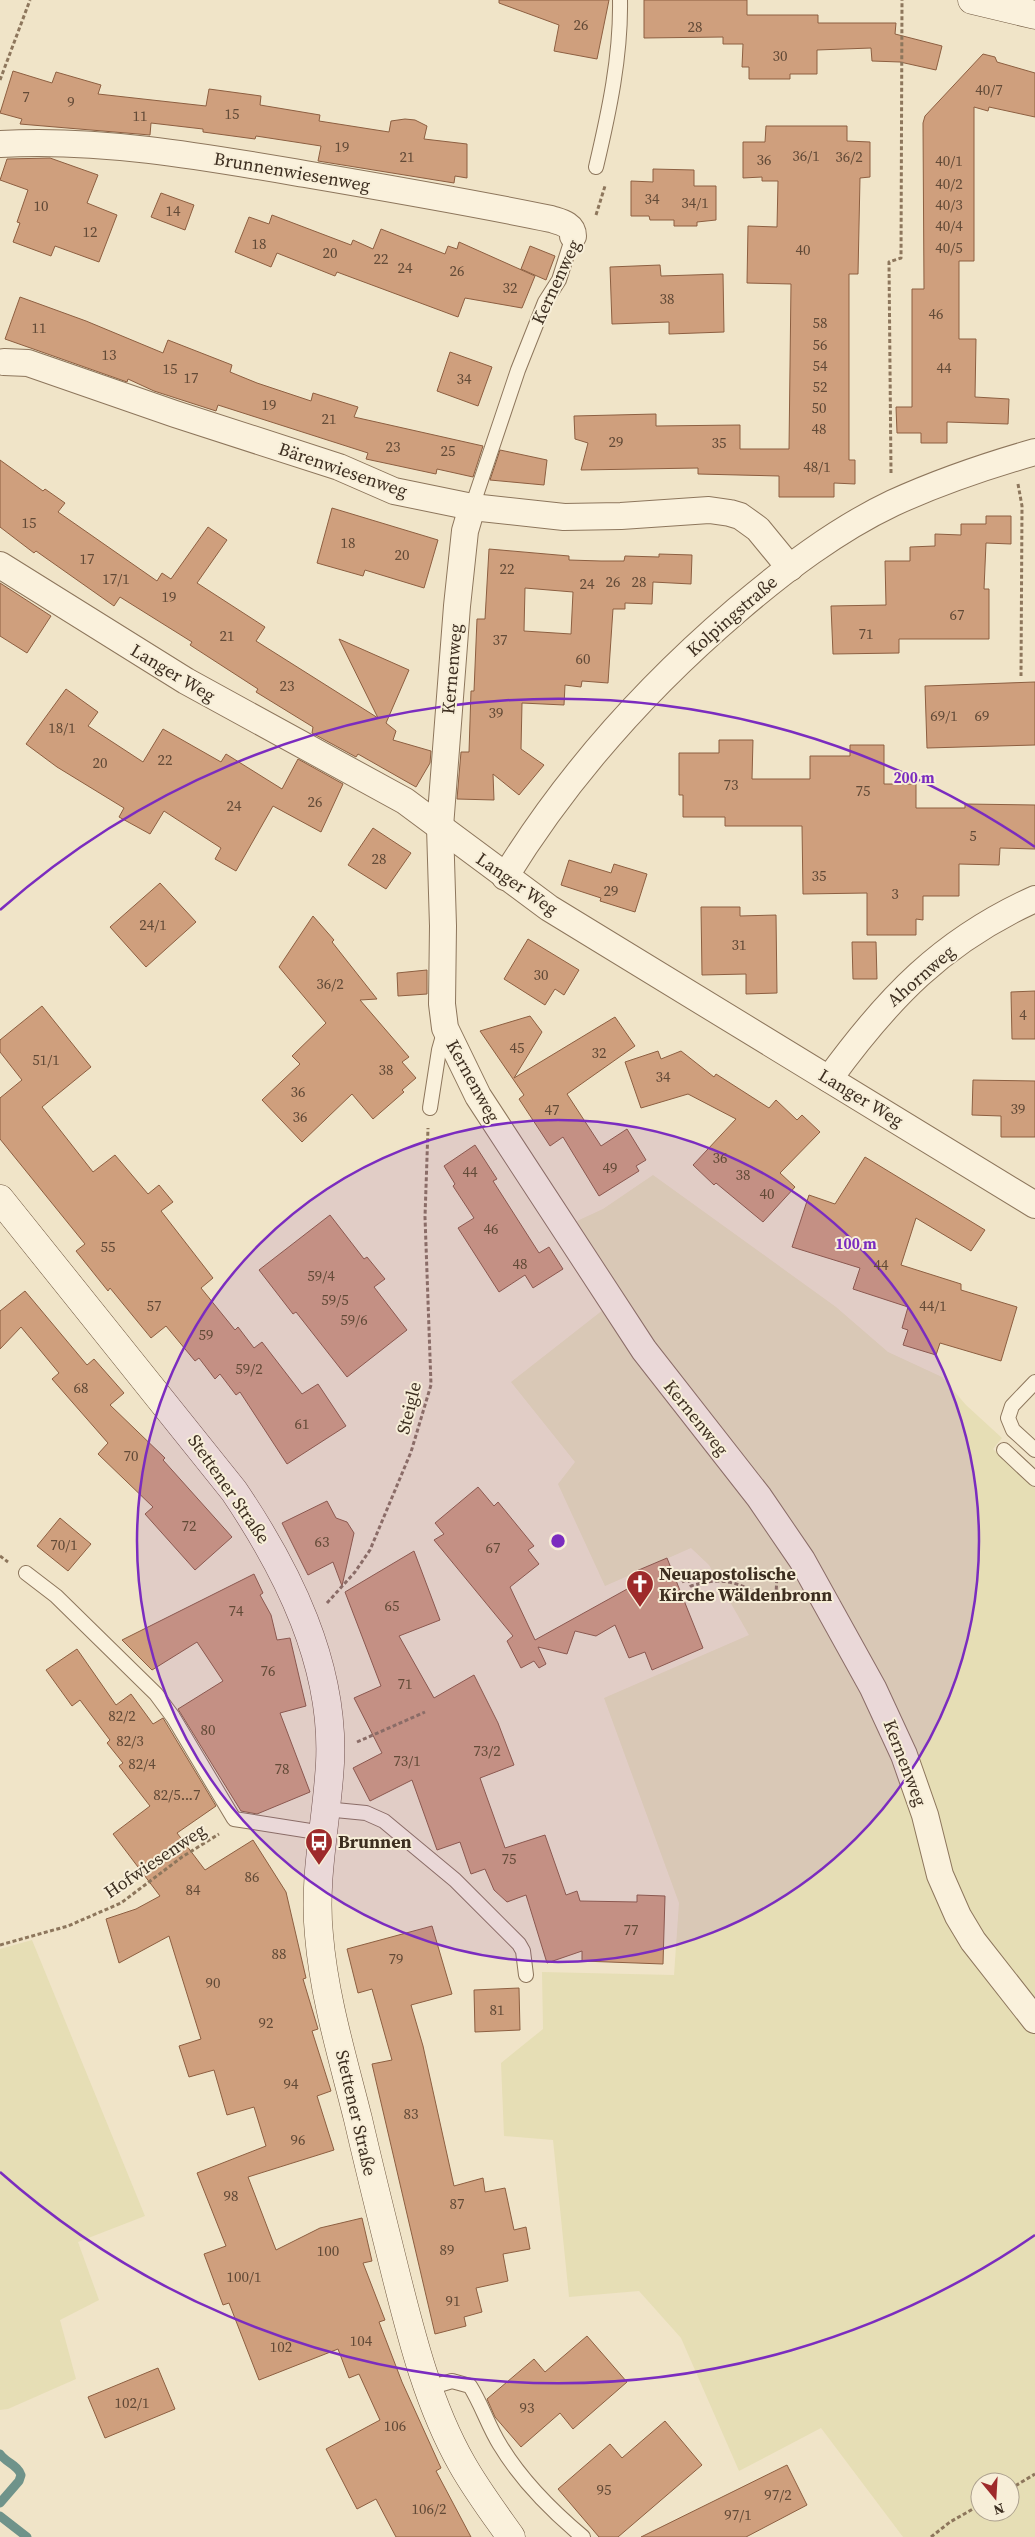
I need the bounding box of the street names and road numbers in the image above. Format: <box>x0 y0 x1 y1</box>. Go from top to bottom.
street label: Brunnenwiesenweg <box>212 145 372 198</box>
street label: Kernenweg <box>525 235 586 328</box>
street label: Bärenwiesenweg <box>275 436 411 503</box>
street label: Kolpingstraße <box>681 569 782 662</box>
street label: Kernenweg <box>435 623 468 715</box>
street label: Langer Weg <box>126 637 220 708</box>
street label: Langer Weg <box>471 846 563 921</box>
street label: Ahornweg <box>881 939 960 1012</box>
street label: Kernenweg <box>440 1035 506 1127</box>
street label: Langer Weg <box>814 1062 908 1133</box>
street label: Kernenweg <box>658 1375 735 1461</box>
street label: Steigle <box>390 1379 427 1437</box>
street label: Stettener Straße <box>182 1429 276 1548</box>
street label: Kernenweg <box>878 1716 933 1810</box>
street label: Hofwiesenweg <box>99 1817 211 1904</box>
street label: Stettener Straße <box>330 2048 383 2178</box>

